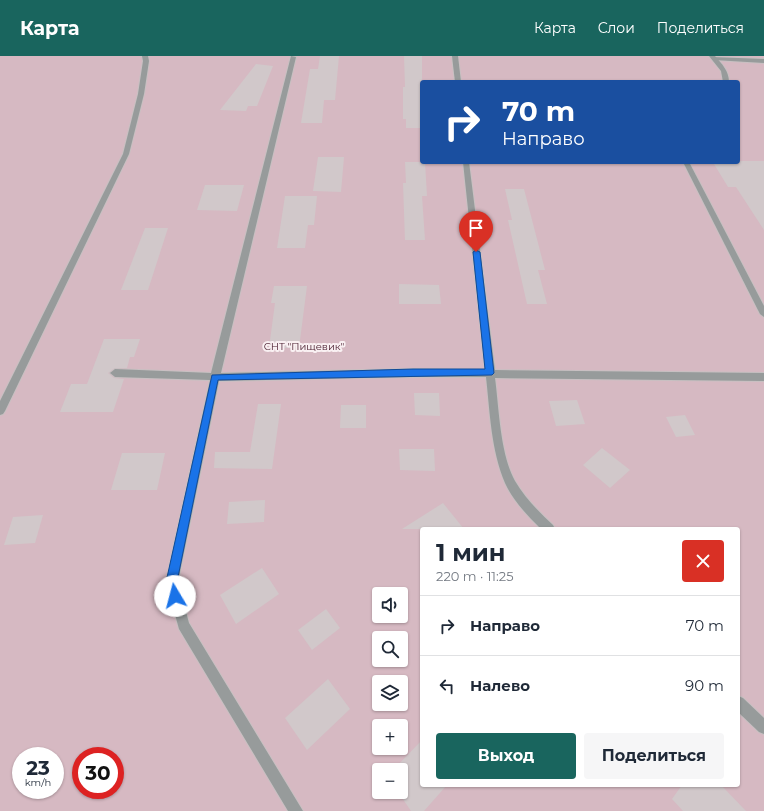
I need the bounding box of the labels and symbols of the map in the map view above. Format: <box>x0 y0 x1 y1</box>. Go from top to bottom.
pin <box>459 211 493 252</box>
park label: СНТ "Пищевик" <box>264 340 345 353</box>
position arrow <box>154 575 196 617</box>
speed limit sign: 30 <box>72 747 124 799</box>

